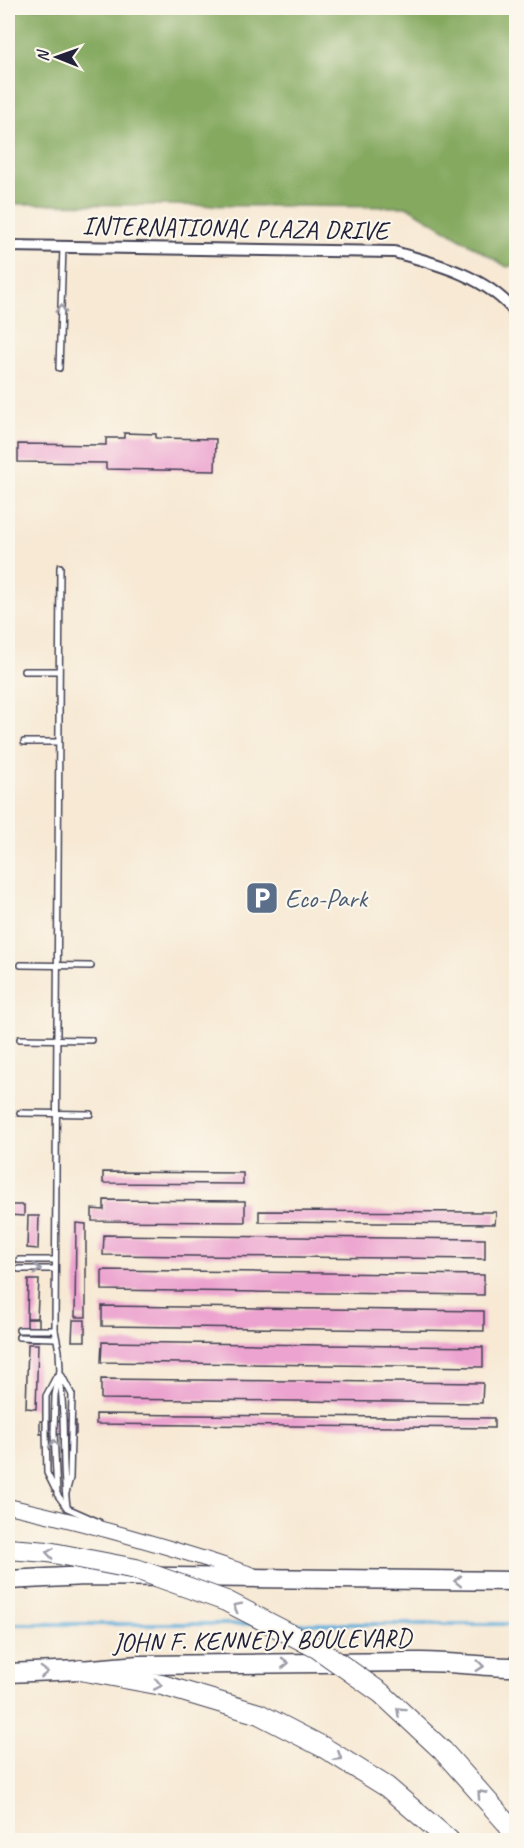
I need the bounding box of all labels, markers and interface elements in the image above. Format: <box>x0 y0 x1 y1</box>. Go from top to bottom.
north arrow <box>27 27 87 87</box>
text: N <box>33 49 53 62</box>
street label: INTERNATIONAL PLAZA DRIVE <box>82 209 391 247</box>
one-way arrow <box>55 305 67 314</box>
parking icon: Eco-Park <box>244 880 280 916</box>
place label: Eco-Park <box>285 882 368 915</box>
one-way arrow <box>33 1263 42 1275</box>
one-way arrow <box>48 1440 60 1449</box>
one-way arrow <box>46 1547 55 1559</box>
one-way arrow <box>454 1575 463 1587</box>
one-way arrow <box>232 1603 243 1614</box>
street label: JOHN F. KENNEDY BOULEVARD <box>111 1621 413 1659</box>
one-way arrow <box>281 1657 290 1669</box>
one-way arrow <box>475 1659 484 1672</box>
one-way arrow <box>39 1665 48 1678</box>
one-way arrow <box>153 1678 163 1691</box>
one-way arrow <box>397 1707 407 1718</box>
one-way arrow <box>332 1749 342 1761</box>
one-way arrow <box>477 1790 488 1801</box>

